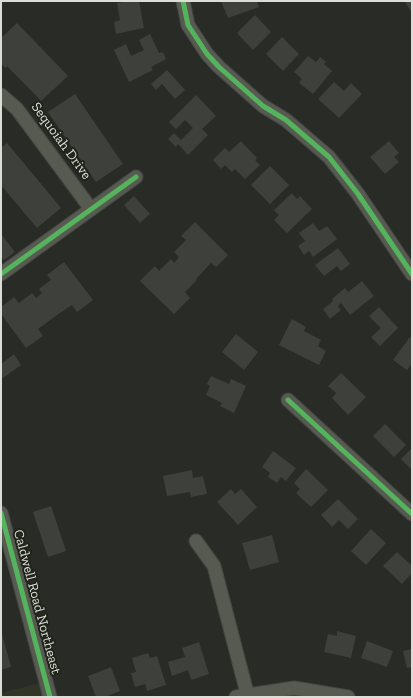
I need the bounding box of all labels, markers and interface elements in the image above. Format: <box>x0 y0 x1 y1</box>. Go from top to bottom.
street label: Sequoiah Drive <box>27 99 95 183</box>
street label: Caldwell Road Northeast <box>10 528 64 676</box>

